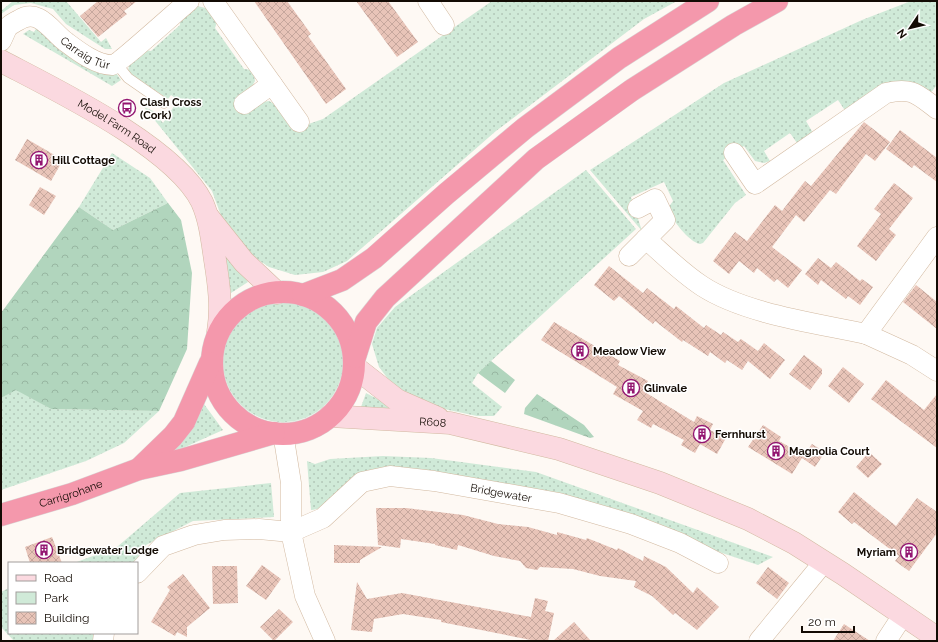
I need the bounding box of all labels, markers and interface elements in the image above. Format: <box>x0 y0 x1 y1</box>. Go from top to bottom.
north arrow <box>890 8 930 48</box>
text: N <box>894 26 910 41</box>
street label: Carraig Túr <box>58 34 111 72</box>
place label: Clash Cross (Cork) <box>140 96 202 122</box>
street label: Model Farm Road <box>75 97 158 156</box>
bus stop icon: Clash Cross (Cork) <box>117 98 137 118</box>
building icon: Hill Cottage <box>29 150 49 170</box>
place label: Hill Cottage <box>52 154 115 167</box>
building icon: Meadow View <box>570 341 590 361</box>
place label: Meadow View <box>593 345 667 358</box>
building icon: Glinvale <box>621 378 641 398</box>
place label: Glinvale <box>644 382 688 395</box>
street label: R608 <box>419 415 447 430</box>
building icon: Fernhurst <box>692 424 712 444</box>
place label: Fernhurst <box>715 428 767 441</box>
building icon: Magnolia Court <box>766 441 786 461</box>
place label: Magnolia Court <box>789 445 871 458</box>
street label: Carrigrohane <box>38 477 105 510</box>
street label: Bridgewater <box>469 482 533 505</box>
building icon: Bridgewater Lodge <box>34 540 54 560</box>
building icon: Myriam <box>899 542 919 562</box>
place label: Bridgewater Lodge <box>57 544 159 557</box>
place label: Myriam <box>857 546 896 559</box>
legend <box>8 562 138 634</box>
text: Road <box>44 571 73 585</box>
text: Park <box>44 591 69 605</box>
scale bar <box>802 608 854 634</box>
text: Building <box>44 611 90 625</box>
text: 20 m <box>808 615 836 629</box>

